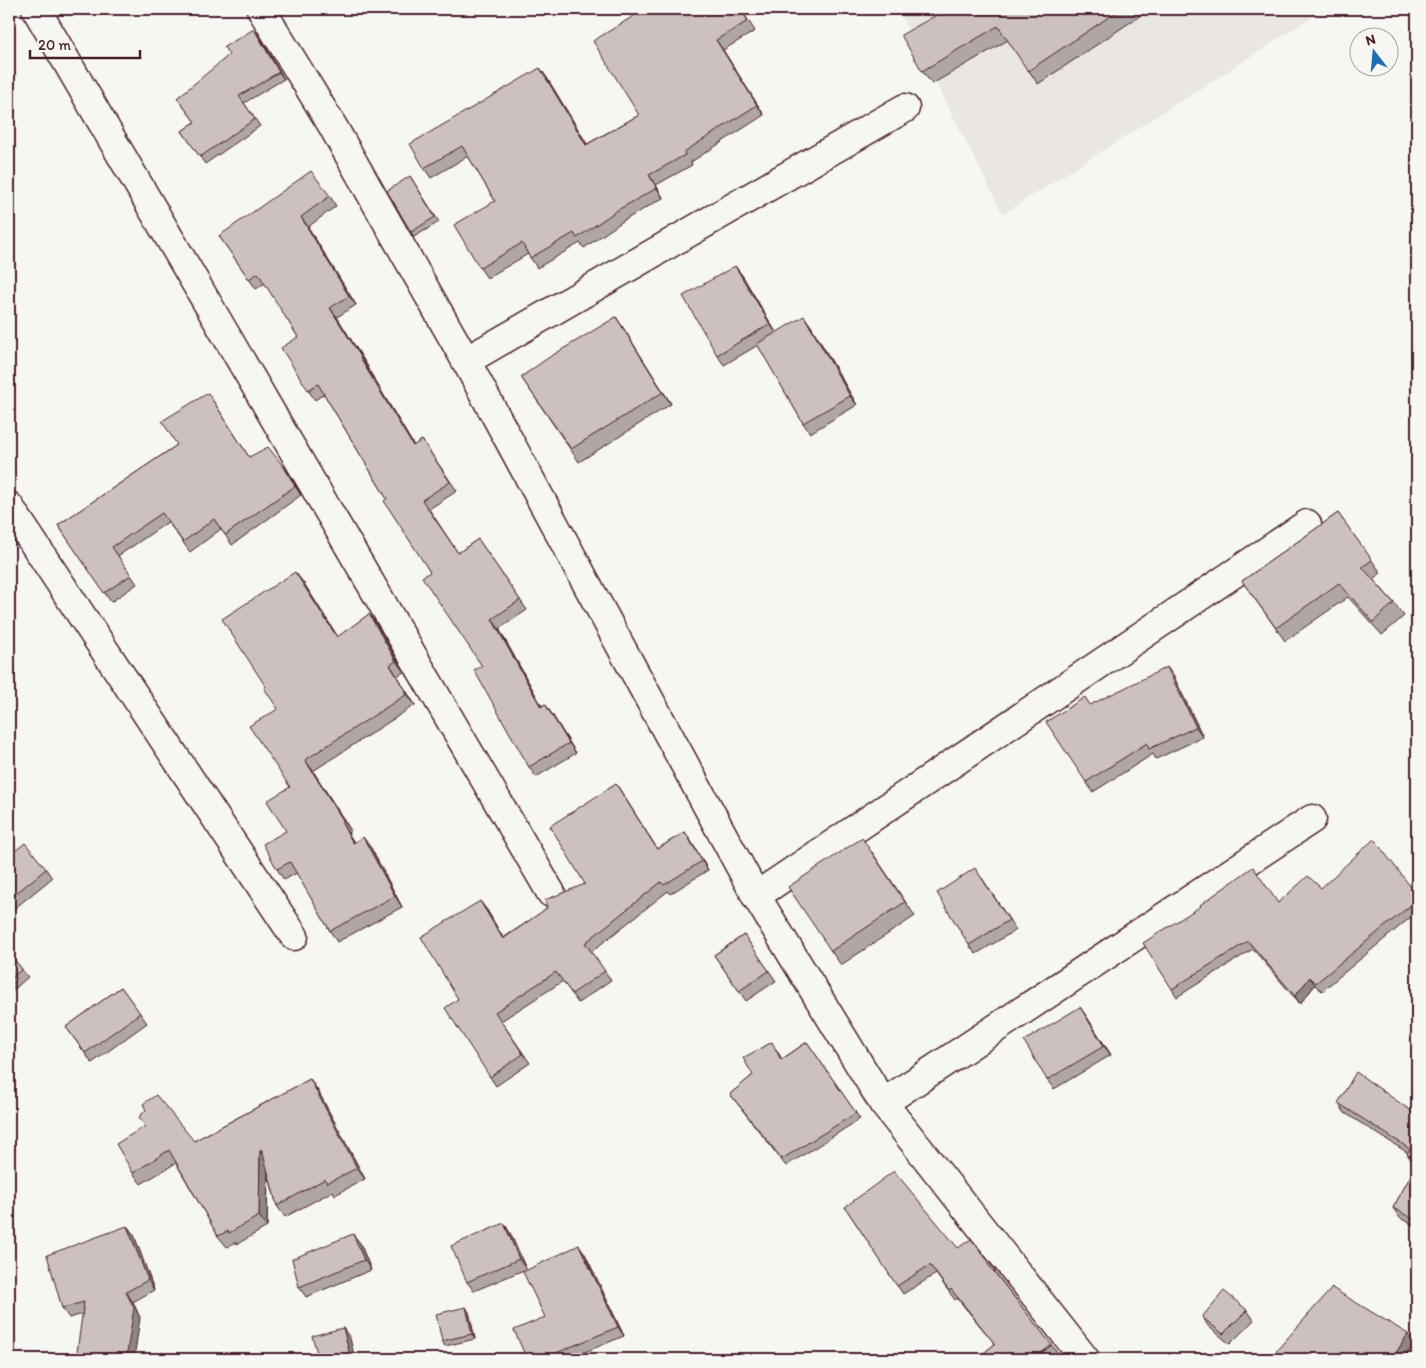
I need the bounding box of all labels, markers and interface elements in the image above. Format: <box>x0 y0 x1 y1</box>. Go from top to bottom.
scale bar <box>30 28 140 60</box>
north arrow <box>1348 28 1398 78</box>
text: N <box>1364 31 1377 49</box>
text: 20 m <box>38 36 72 54</box>

